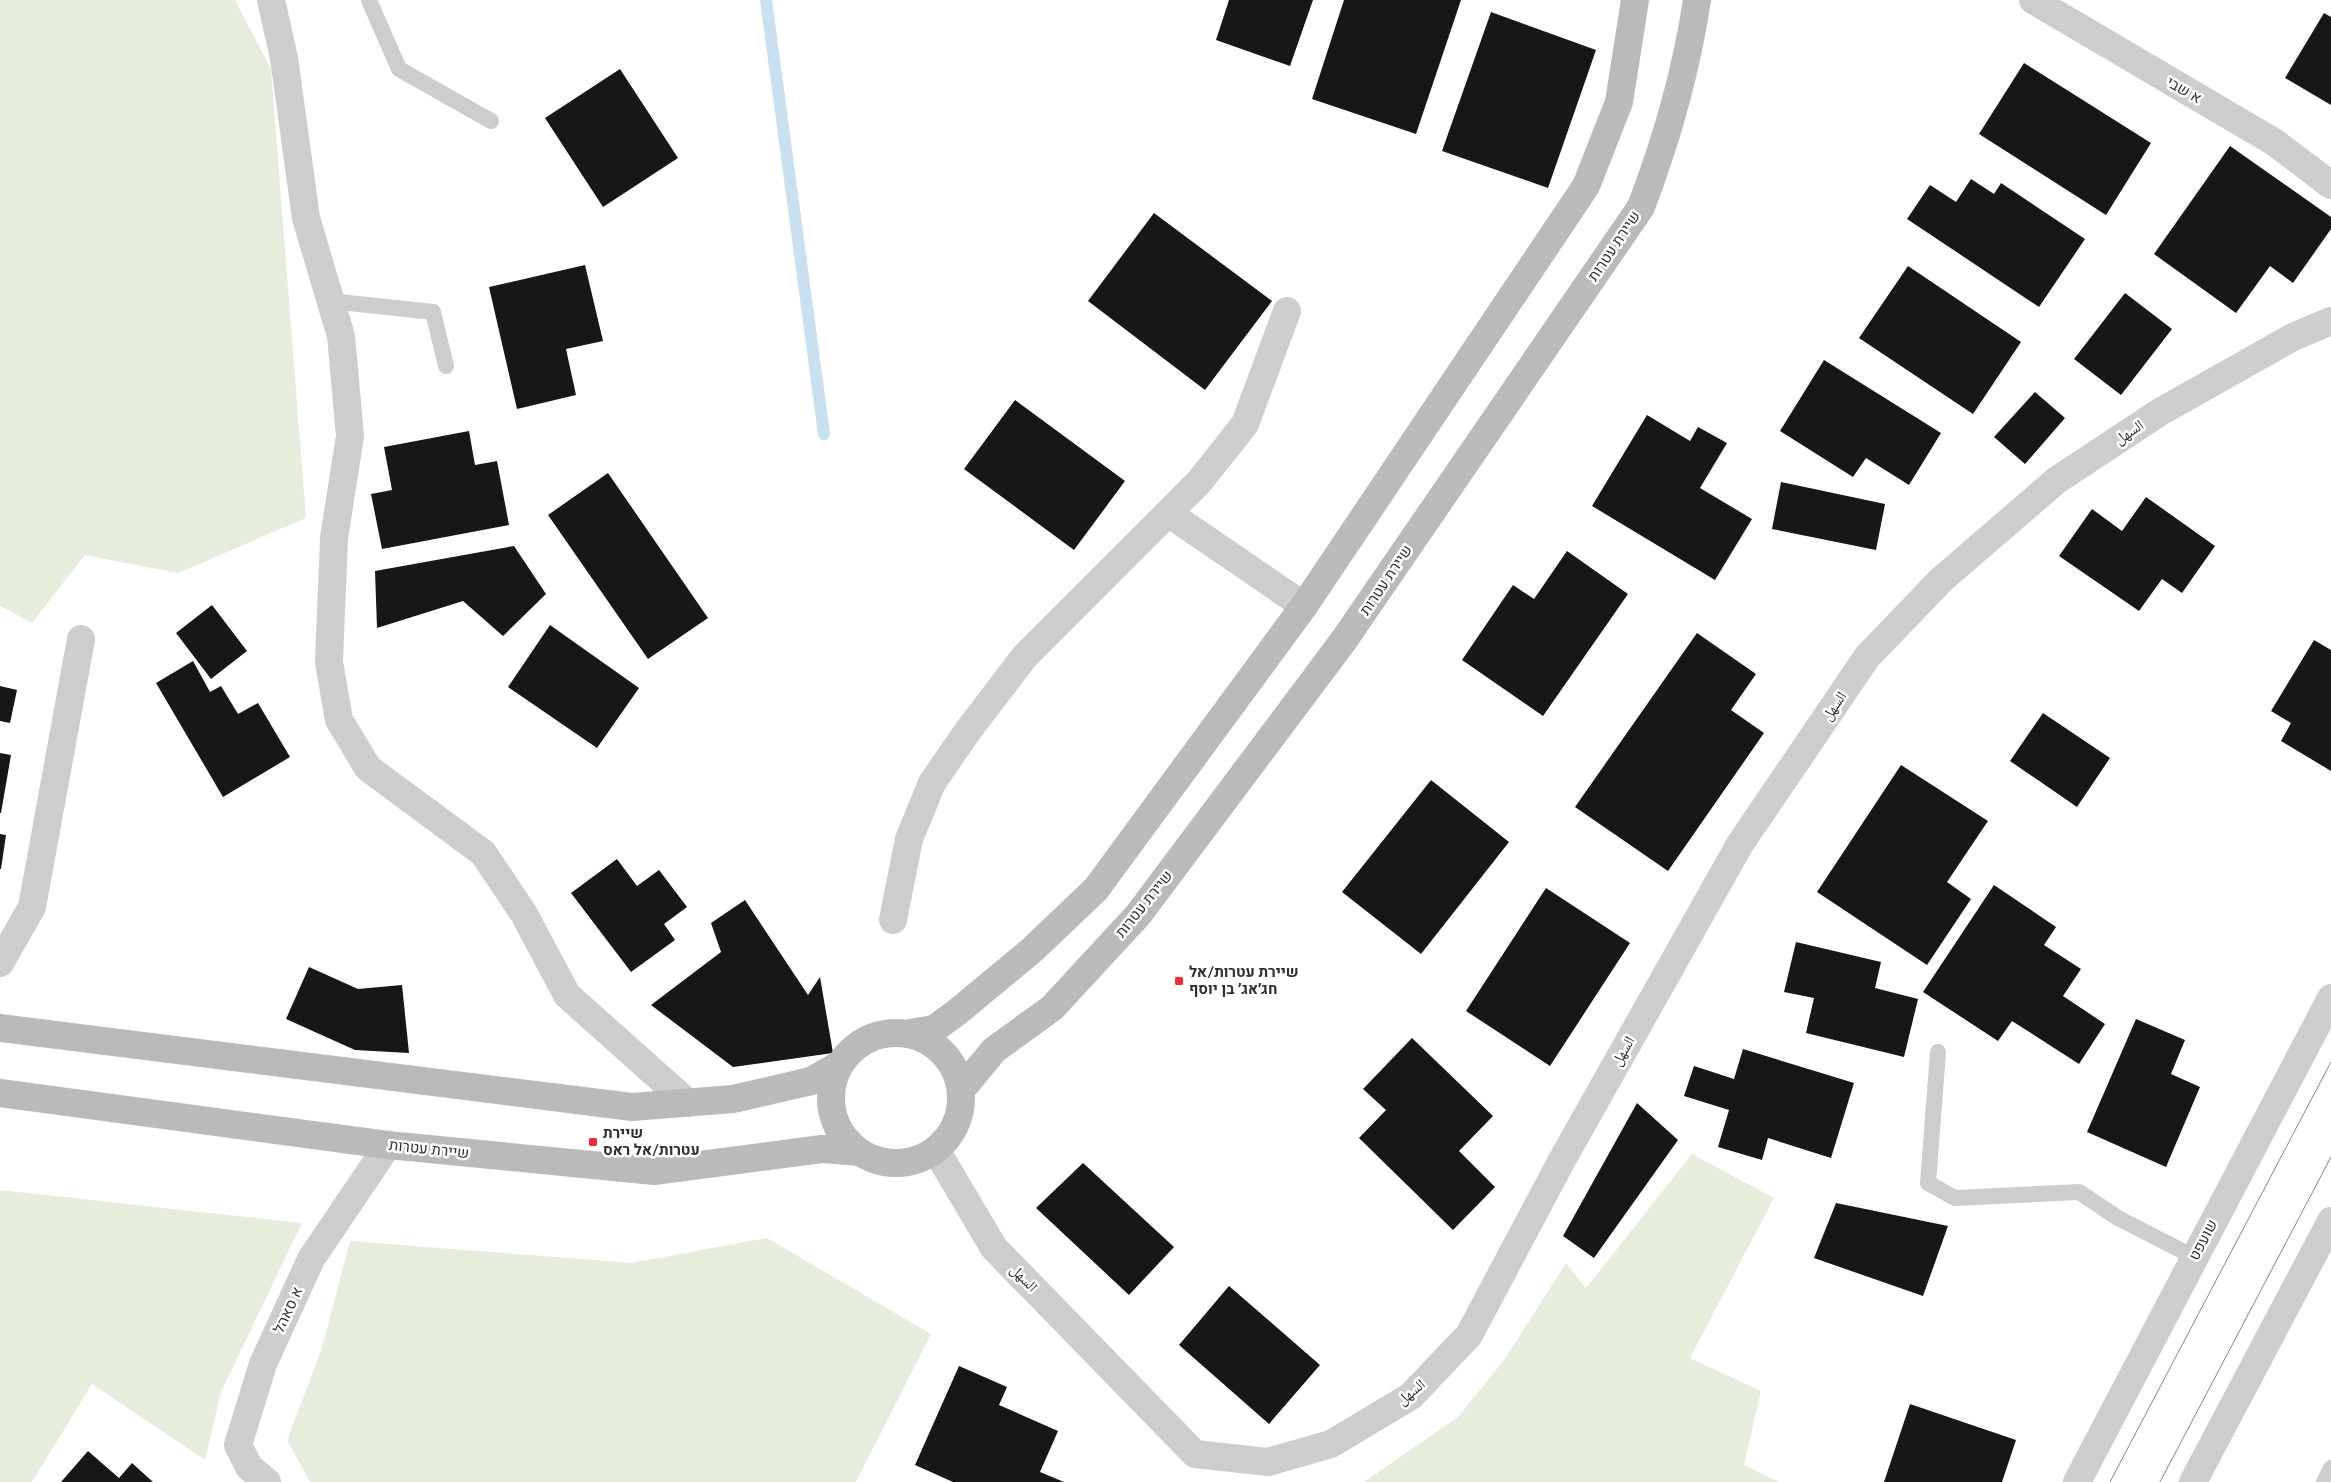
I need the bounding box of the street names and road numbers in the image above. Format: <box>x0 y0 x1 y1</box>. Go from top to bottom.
street label: א שבי <box>2164 72 2205 106</box>
street label: שיירת עטרות <box>1583 207 1643 284</box>
street label: السهل <box>2110 415 2148 449</box>
street label: שיירת עטרות <box>1355 541 1415 618</box>
street label: السهل <box>1817 687 1851 725</box>
street label: שיירת עטרות <box>1111 866 1176 940</box>
street label: السهل <box>1607 1032 1639 1070</box>
street label: שיירת עטרות <box>388 1135 470 1161</box>
street label: שועפט <box>2184 1216 2220 1263</box>
street label: السهل <box>1006 1260 1042 1296</box>
street label: א סאהל <box>269 1283 306 1336</box>
street label: السهل <box>1393 1374 1429 1410</box>

